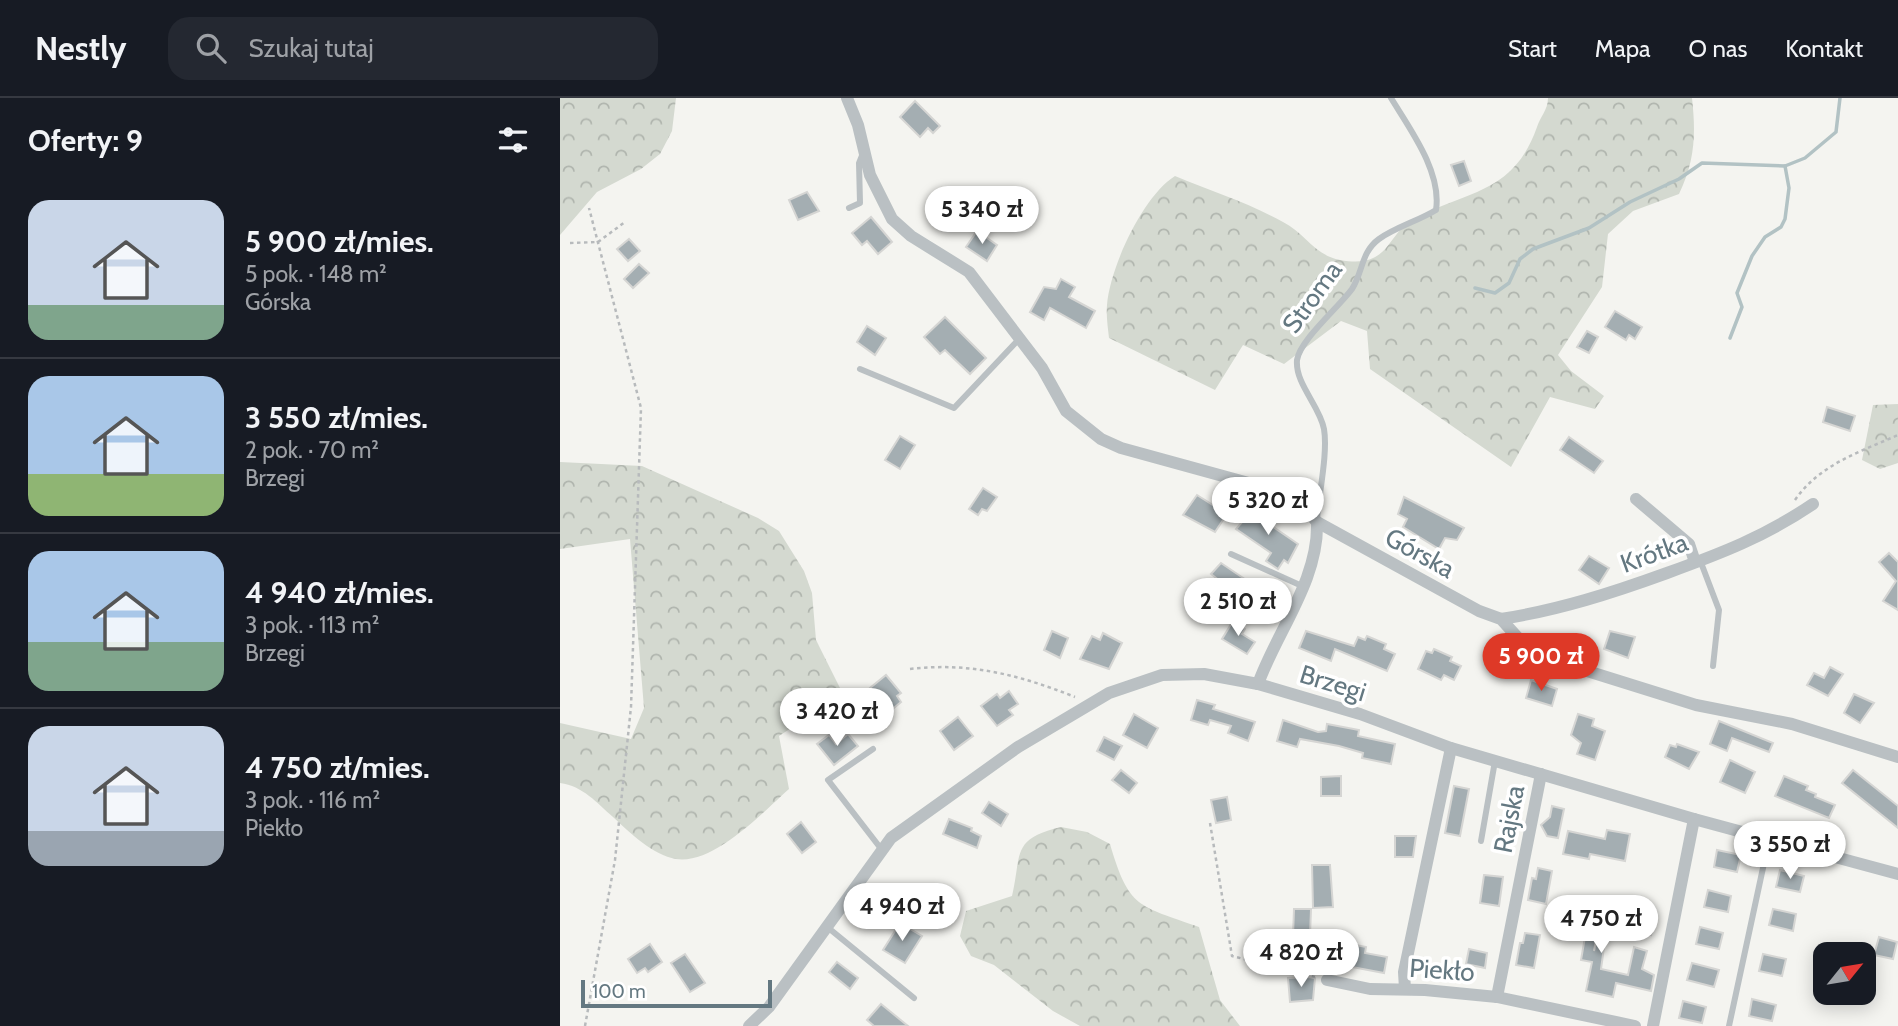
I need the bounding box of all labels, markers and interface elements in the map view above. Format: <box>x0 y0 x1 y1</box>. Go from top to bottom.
search box <box>168 17 658 80</box>
text: Nestly <box>35 28 126 68</box>
icon: search <box>192 29 230 67</box>
text: Szukaj tutaj <box>248 32 374 64</box>
text: Start <box>1508 34 1557 63</box>
text: Mapa <box>1595 34 1651 63</box>
text: O nas <box>1689 34 1747 63</box>
text: Kontakt <box>1785 34 1863 63</box>
icon: filters <box>494 121 532 159</box>
text: Oferty: 9 <box>28 122 143 159</box>
pin: 5 340 zł <box>910 186 1054 246</box>
text: 5 340 zł <box>941 195 1023 223</box>
text: 5 900 zł/mies. <box>245 223 434 260</box>
icon: home <box>84 228 168 312</box>
street label: Stroma <box>1275 254 1349 339</box>
text: 5 pok. · 148 m² <box>245 260 387 288</box>
text: Górska <box>245 288 311 316</box>
text: 3 550 zł/mies. <box>245 399 428 436</box>
icon: home <box>84 404 168 488</box>
text: 2 pok. · 70 m² <box>245 436 379 464</box>
text: Brzegi <box>245 464 305 492</box>
pin: 5 320 zł <box>1196 478 1340 537</box>
text: 5 320 zł <box>1228 486 1308 514</box>
street label: Górska <box>1380 521 1461 585</box>
street label: Krótka <box>1616 526 1693 580</box>
text: 4 940 zł/mies. <box>245 574 434 611</box>
pin: 2 510 zł <box>1166 578 1310 638</box>
icon: home <box>84 579 168 663</box>
text: 2 510 zł <box>1200 587 1276 615</box>
text: 3 pok. · 113 m² <box>245 611 379 639</box>
pin: 5 900 zł <box>1469 634 1613 693</box>
text: Brzegi <box>245 639 305 667</box>
text: 5 900 zł <box>1499 642 1583 670</box>
street label: Brzegi <box>1296 658 1370 708</box>
pin: 3 420 zł <box>765 688 909 748</box>
text: 3 420 zł <box>796 697 878 725</box>
text: 4 750 zł/mies. <box>245 749 430 786</box>
icon: home <box>84 754 168 838</box>
street label: Rajska <box>1487 782 1531 856</box>
text: 3 pok. · 116 m² <box>245 786 380 814</box>
text: Piekło <box>245 814 303 842</box>
pin: 3 550 zł <box>1718 822 1862 881</box>
text: 3 550 zł <box>1750 830 1830 858</box>
pin: 4 940 zł <box>830 884 974 943</box>
text: 4 940 zł <box>860 892 944 920</box>
pin: 4 750 zł <box>1529 896 1673 955</box>
text: 4 750 zł <box>1560 904 1642 932</box>
pin: 4 820 zł <box>1229 930 1373 989</box>
text: 4 820 zł <box>1259 938 1343 966</box>
north arrow <box>1813 942 1876 1004</box>
map controls <box>1813 942 1876 1005</box>
street label: Piekło <box>1408 952 1476 988</box>
scale bar <box>581 977 772 1009</box>
text: 100 m <box>592 980 646 1003</box>

